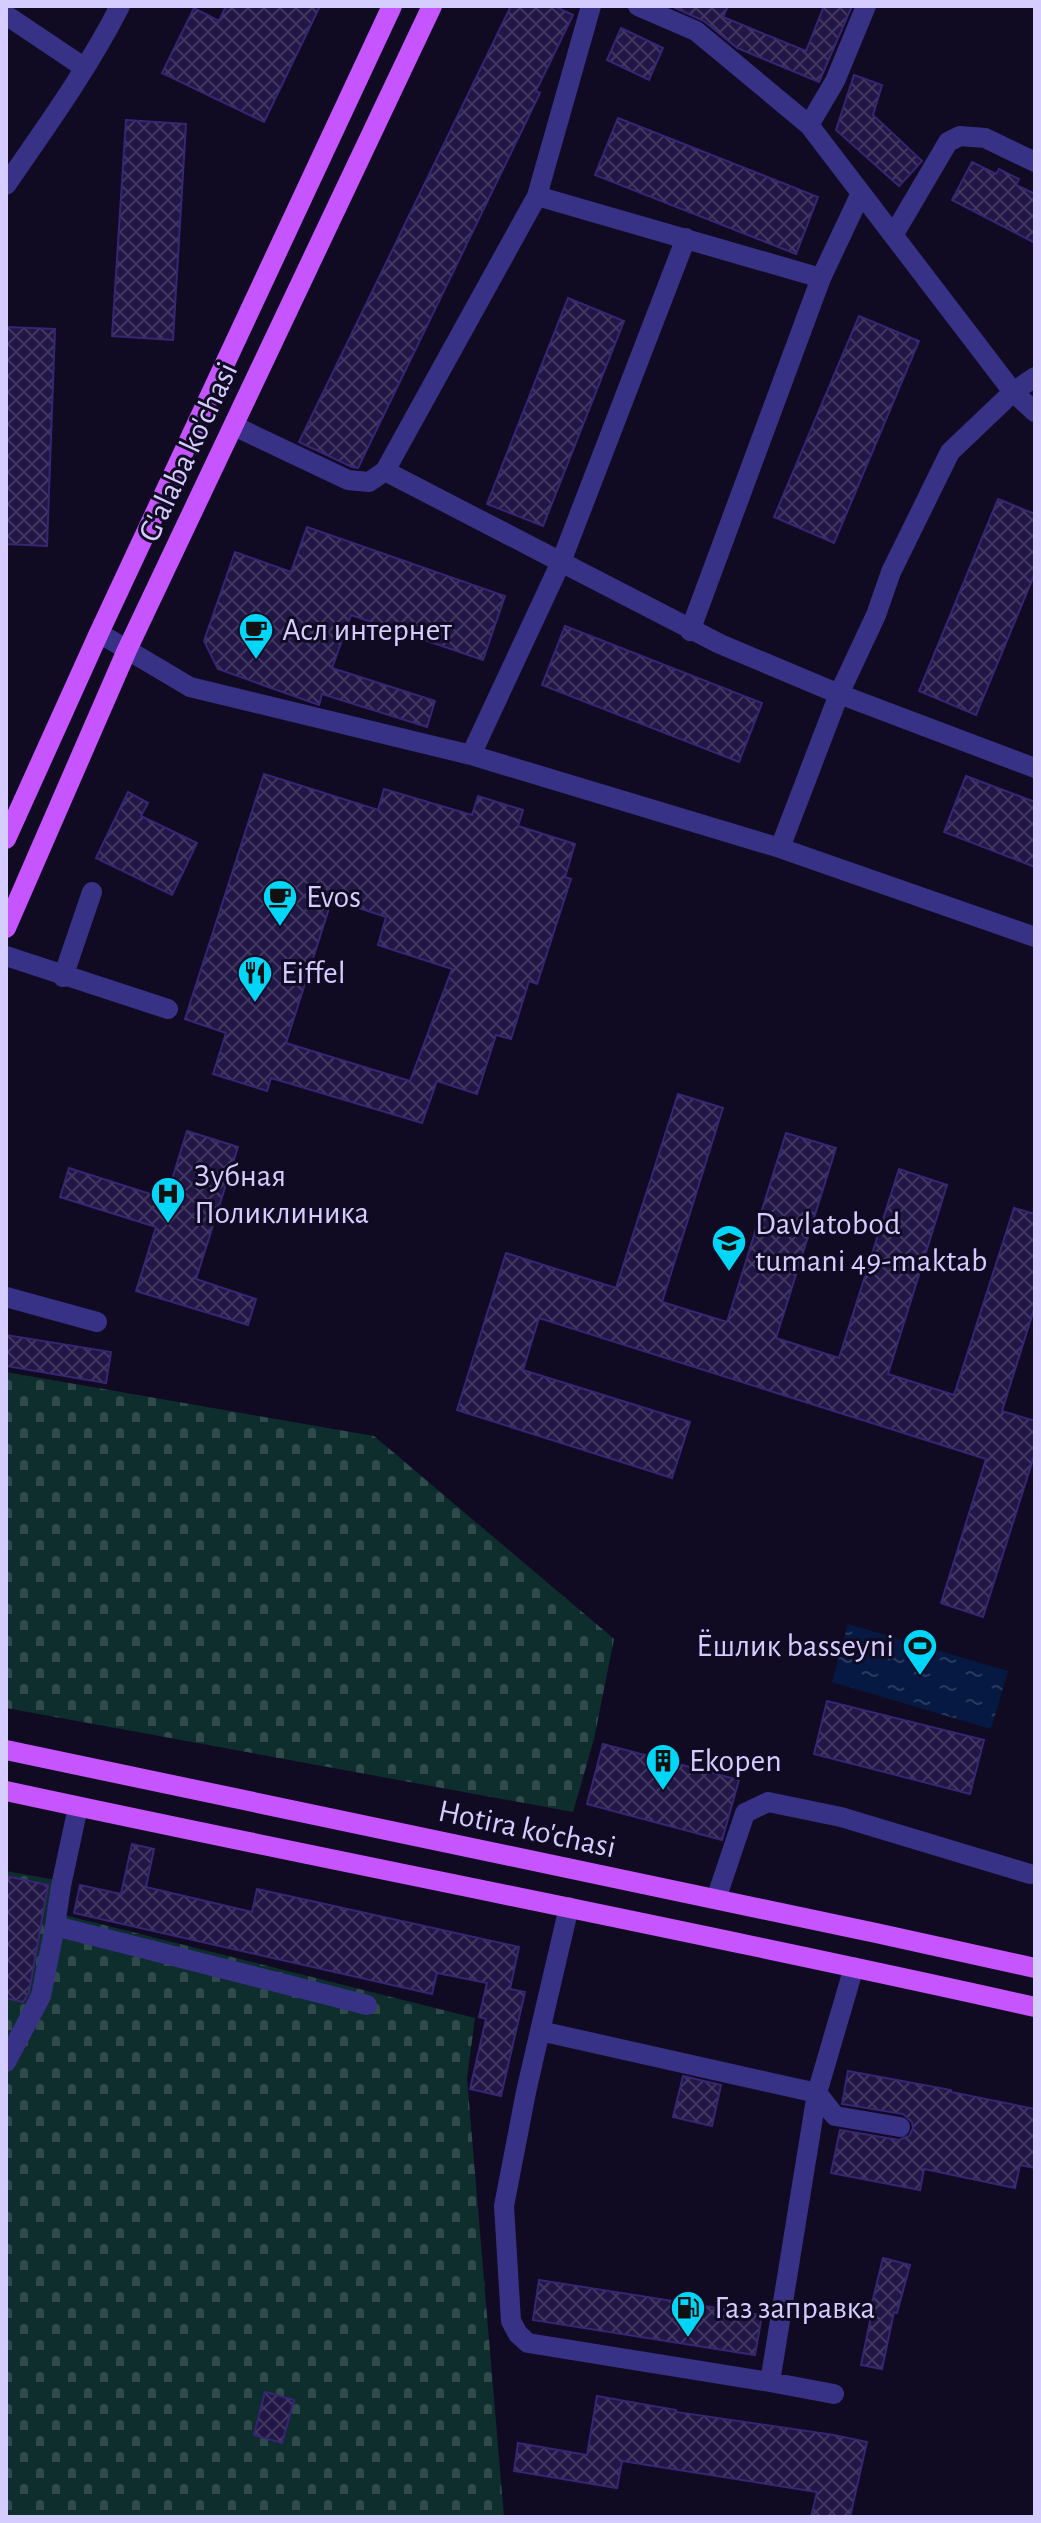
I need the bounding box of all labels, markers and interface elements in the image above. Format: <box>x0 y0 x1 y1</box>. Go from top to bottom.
street label: G'alaba ko'chasi <box>133 357 243 547</box>
cafe icon: Асл интернет <box>237 611 275 661</box>
place label: Асл интернет <box>282 614 452 646</box>
cafe icon: Evos <box>261 878 299 928</box>
place label: Evos <box>306 881 361 913</box>
restaurant icon: Eiffel <box>236 954 274 1004</box>
place label: Eiffel <box>281 957 346 989</box>
place label: Зубная Поликлиника <box>194 1160 369 1229</box>
hospital icon: Зубная Поликлиника <box>149 1175 187 1225</box>
place label: Davlatobod tumani 49-maktab <box>755 1208 987 1277</box>
school or university icon: Davlatobod tumani 49-maktab <box>710 1223 748 1273</box>
sports icon: Ёшлик basseyni <box>901 1627 939 1677</box>
place label: Ёшлик basseyni <box>696 1629 894 1662</box>
building icon: Ekopen <box>644 1742 682 1792</box>
place label: Ekopen <box>689 1745 782 1777</box>
street label: Hotira ko'chasi <box>435 1795 619 1863</box>
fuel station icon: Газ заправка <box>669 2289 707 2339</box>
place label: Газ заправка <box>714 2292 875 2324</box>

